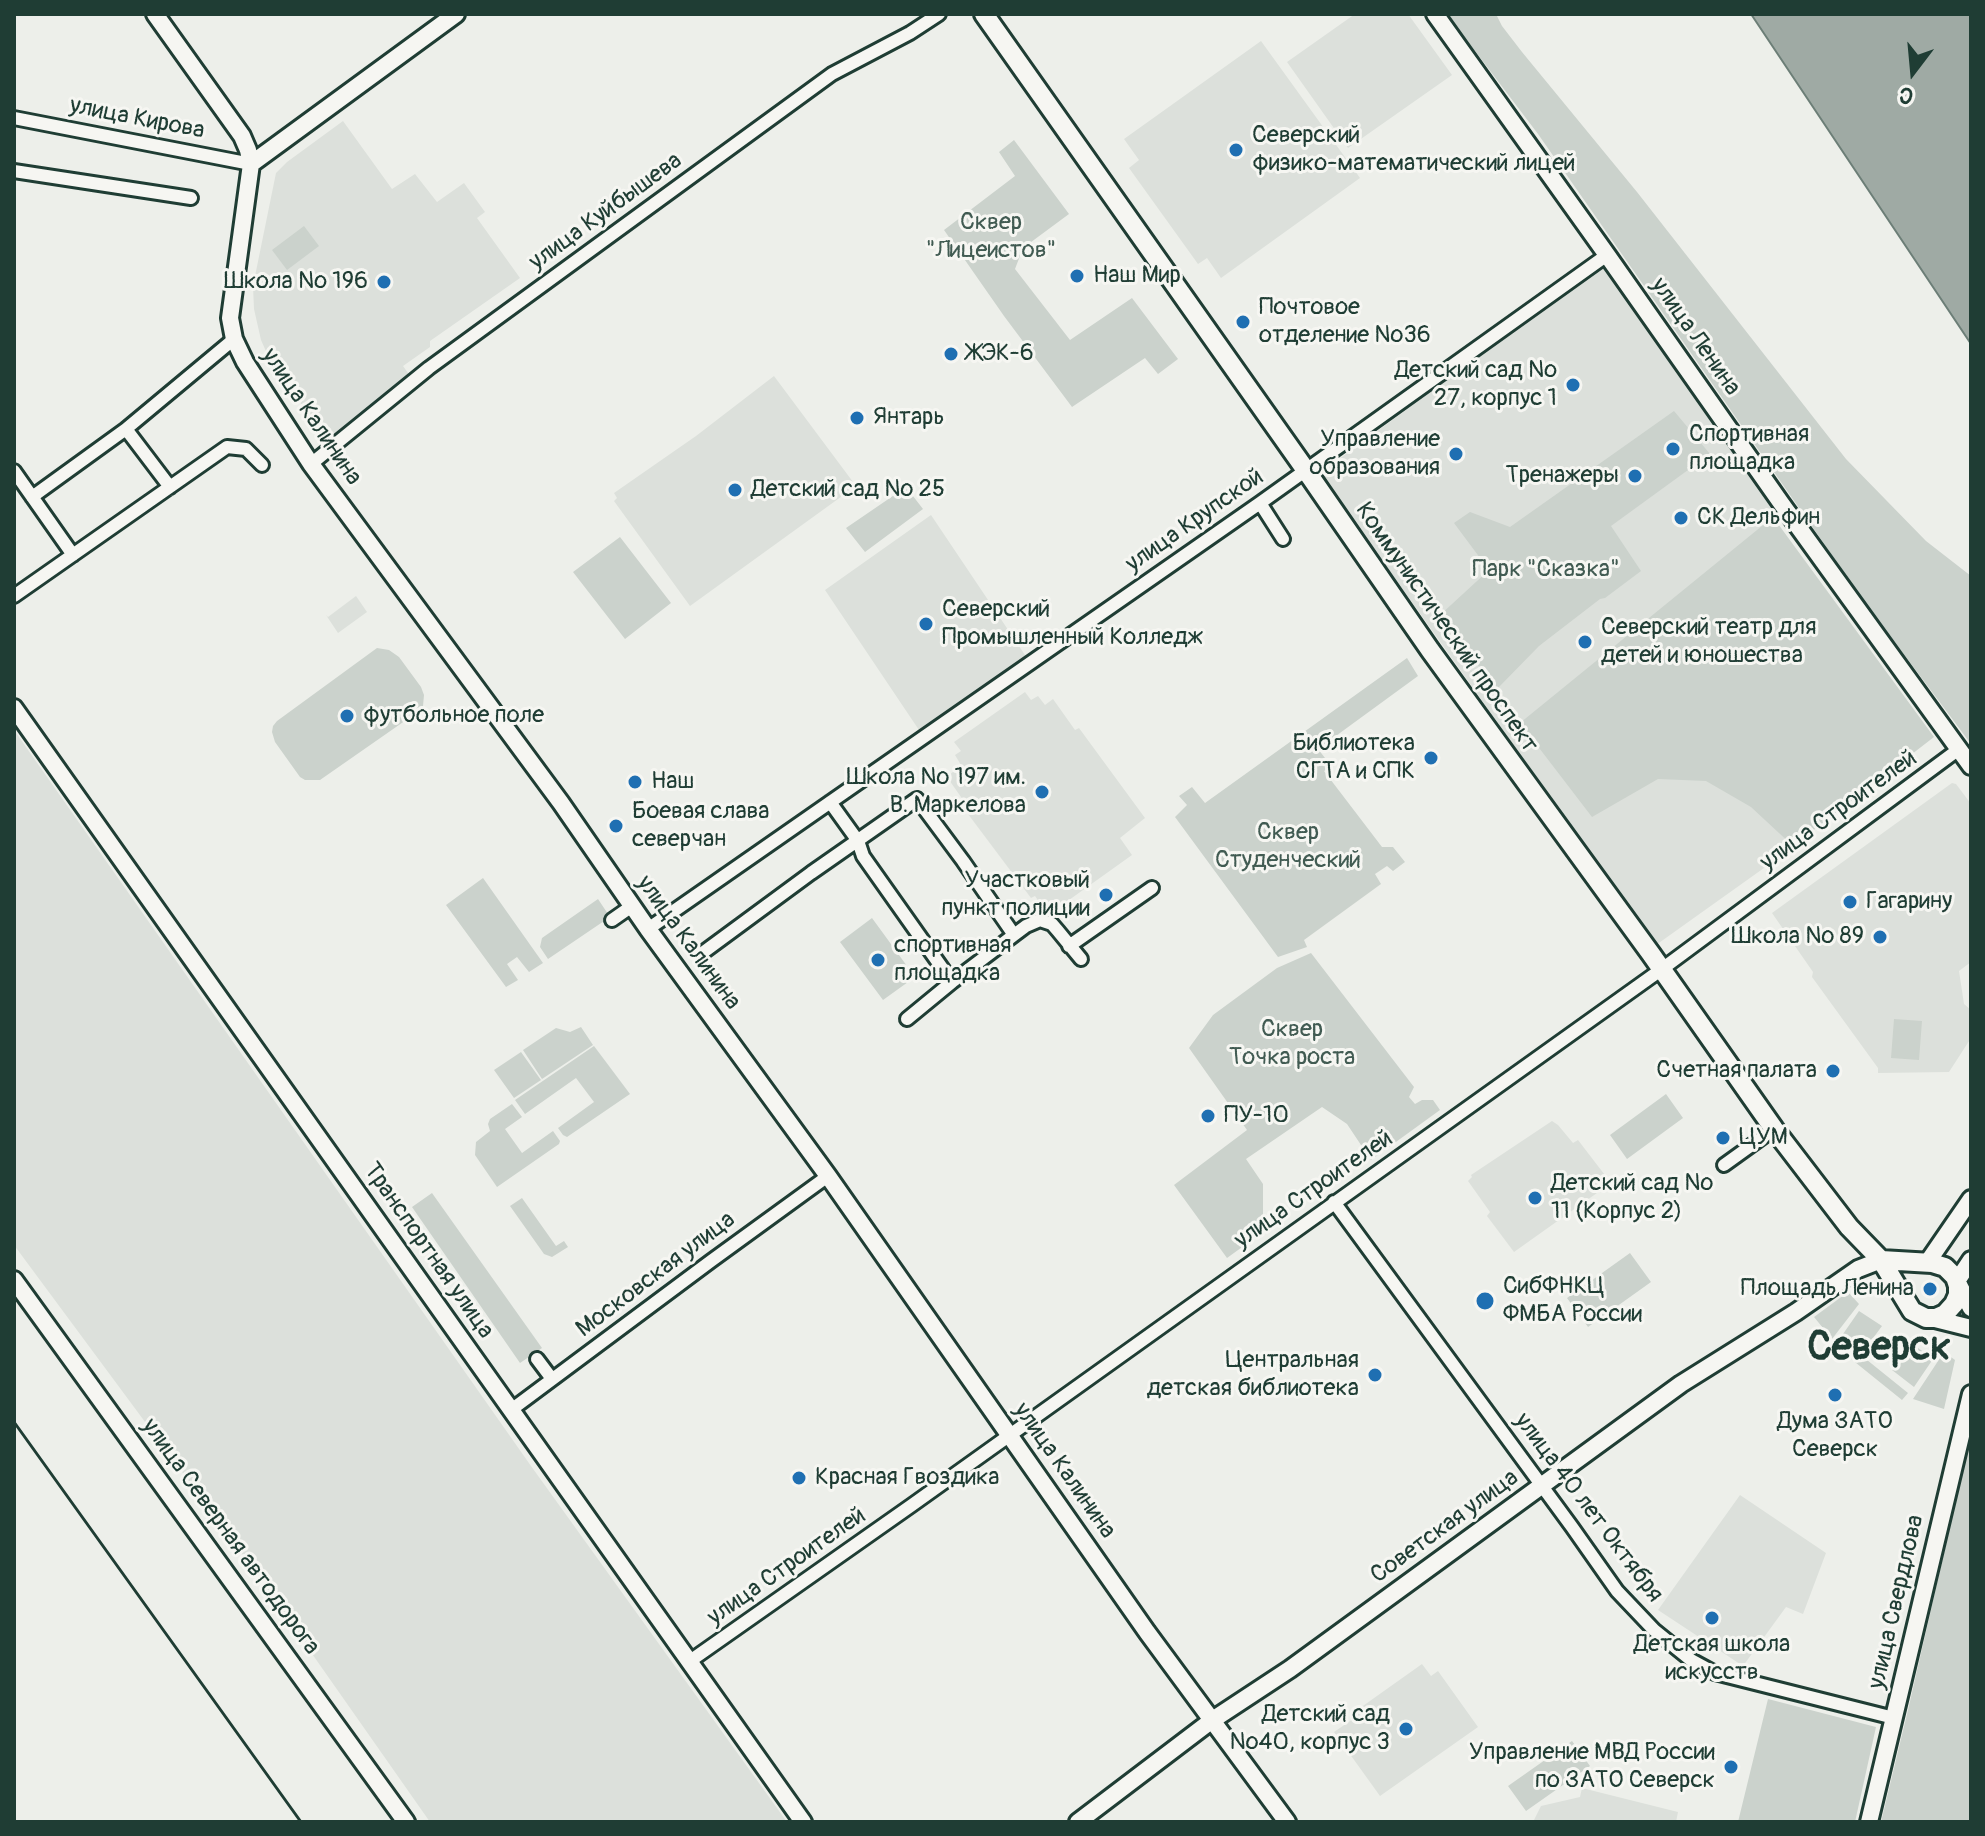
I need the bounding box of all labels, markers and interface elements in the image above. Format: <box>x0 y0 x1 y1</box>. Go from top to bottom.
north arrow <box>1873 32 1953 112</box>
text: С <box>1896 80 1917 110</box>
street label: улица Кирова <box>67 92 207 146</box>
place label: Северский физико-математический лицей <box>1252 122 1576 178</box>
marker: Северский физико-математический лицей <box>1227 141 1245 159</box>
street label: улица Куйбышева <box>524 147 688 277</box>
park label: Сквер "Лицеистов" <box>926 209 1056 265</box>
place label: Наш Мир <box>1093 262 1181 290</box>
marker: Наш Мир <box>1068 267 1086 285</box>
place label: Школа № 196 <box>224 268 368 296</box>
marker: Школа № 196 <box>375 273 393 291</box>
street label: улица Ленина <box>1644 273 1746 401</box>
place label: Почтовое отделение №36 <box>1259 294 1431 350</box>
marker: Почтовое отделение №36 <box>1234 313 1252 331</box>
place label: ЖЭК-6 <box>967 340 1034 368</box>
street label: улица Калинина <box>255 343 367 491</box>
marker: ЖЭК-6 <box>942 345 960 363</box>
place label: Детский сад № 27, корпус 1 <box>1395 357 1557 413</box>
marker: Детский сад № 27, корпус 1 <box>1564 376 1582 394</box>
place label: Янтарь <box>873 404 944 432</box>
marker: Янтарь <box>848 409 866 427</box>
place label: Спортивная площадка <box>1689 421 1809 477</box>
place label: Управление образования <box>1309 426 1440 482</box>
marker: Спортивная площадка <box>1664 440 1682 458</box>
marker: Управление образования <box>1447 445 1465 463</box>
place label: Тренажеры <box>1505 462 1619 490</box>
street label: улица Крупской <box>1121 463 1269 579</box>
marker: Тренажеры <box>1626 467 1644 485</box>
place label: Детский сад № 25 <box>751 476 945 504</box>
marker: Детский сад № 25 <box>726 481 744 499</box>
street label: Коммунистический проспект <box>1349 497 1543 759</box>
place label: СК Дельфин <box>1697 504 1820 532</box>
marker: СК Дельфин <box>1672 509 1690 527</box>
park label: Парк "Сказка" <box>1472 556 1620 584</box>
place label: Северский Промышленный Колледж <box>942 596 1203 652</box>
place label: Северский театр для детей и юношества <box>1601 614 1816 670</box>
marker: Северский Промышленный Колледж <box>917 615 935 633</box>
marker: Северский театр для детей и юношества <box>1576 633 1594 651</box>
place label: футбольное поле <box>363 702 544 730</box>
marker: футбольное поле <box>338 707 356 725</box>
place label: Библиотека СГТА и СПК <box>1293 730 1415 786</box>
street label: улица Строителей <box>1755 745 1923 877</box>
marker: Библиотека СГТА и СПК <box>1422 749 1440 767</box>
place label: Школа № 197 им. В. Маркелова <box>846 764 1026 820</box>
place label: Наш <box>651 768 694 796</box>
marker: Наш <box>626 773 644 791</box>
marker: Школа № 197 им. В. Маркелова <box>1033 783 1051 801</box>
place label: Боевая слава северчан <box>632 798 770 854</box>
marker: Боевая слава северчан <box>607 817 625 835</box>
park label: Сквер Студенческий <box>1215 819 1361 875</box>
place label: Участковый пункт полиции <box>941 867 1090 923</box>
street label: улица Калинина <box>630 870 746 1016</box>
marker: Участковый пункт полиции <box>1097 886 1115 904</box>
place label: Гагарину <box>1866 888 1952 916</box>
marker: Гагарину <box>1841 893 1859 911</box>
place label: Школа № 89 <box>1731 923 1864 951</box>
marker: Школа № 89 <box>1871 928 1889 946</box>
place label: спортивная площадка <box>894 932 1012 988</box>
marker: спортивная площадка <box>869 951 887 969</box>
park label: Сквер Точка роста <box>1229 1016 1355 1072</box>
place label: Счетная палата <box>1656 1057 1817 1085</box>
marker: Счетная палата <box>1824 1062 1842 1080</box>
place label: ПУ-10 <box>1224 1102 1289 1130</box>
marker: ПУ-10 <box>1199 1107 1217 1125</box>
place label: ЦУМ <box>1739 1124 1788 1152</box>
street label: улица Строителей <box>1229 1125 1399 1255</box>
marker: ЦУМ <box>1714 1129 1732 1147</box>
street label: Транспортная улица <box>357 1158 499 1344</box>
place label: Детский сад № 11 (Корпус 2) <box>1551 1170 1713 1226</box>
marker: Детский сад № 11 (Корпус 2) <box>1526 1189 1544 1207</box>
street label: Московская улица <box>571 1206 741 1344</box>
place label: СибФНКЦ ФМБА России <box>1503 1273 1642 1329</box>
place label: Площадь Ленина <box>1741 1275 1914 1303</box>
marker: Площадь Ленина <box>1921 1280 1939 1298</box>
marker: СибФНКЦ ФМБА России <box>1474 1290 1496 1312</box>
district label: Северск <box>1807 1325 1951 1373</box>
place label: Центральная детская библиотека <box>1147 1347 1359 1403</box>
marker: Центральная детская библиотека <box>1366 1366 1384 1384</box>
marker: Дума ЗАТО Северск <box>1826 1386 1844 1404</box>
street label: улица Калинина <box>1007 1398 1121 1544</box>
street label: улица 40 лет Октября <box>1507 1408 1669 1608</box>
place label: Дума ЗАТО Северск <box>1777 1408 1893 1464</box>
street label: улица Северная автодорога <box>135 1413 325 1661</box>
place label: Красная Гвоздика <box>815 1464 999 1492</box>
street label: Советская улица <box>1366 1464 1524 1590</box>
marker: Красная Гвоздика <box>790 1469 808 1487</box>
street label: улица Строителей <box>702 1502 872 1632</box>
street label: улица Свердлова <box>1863 1512 1931 1692</box>
marker: Детская школа искусств <box>1703 1609 1721 1627</box>
place label: Детская школа искусств <box>1634 1631 1790 1687</box>
place label: Детский сад №40, корпус 3 <box>1229 1701 1390 1757</box>
marker: Детский сад №40, корпус 3 <box>1397 1720 1415 1738</box>
place label: Управление МВД России по ЗАТО Северск <box>1469 1739 1715 1795</box>
marker: Управление МВД России по ЗАТО Северск <box>1722 1758 1740 1776</box>

